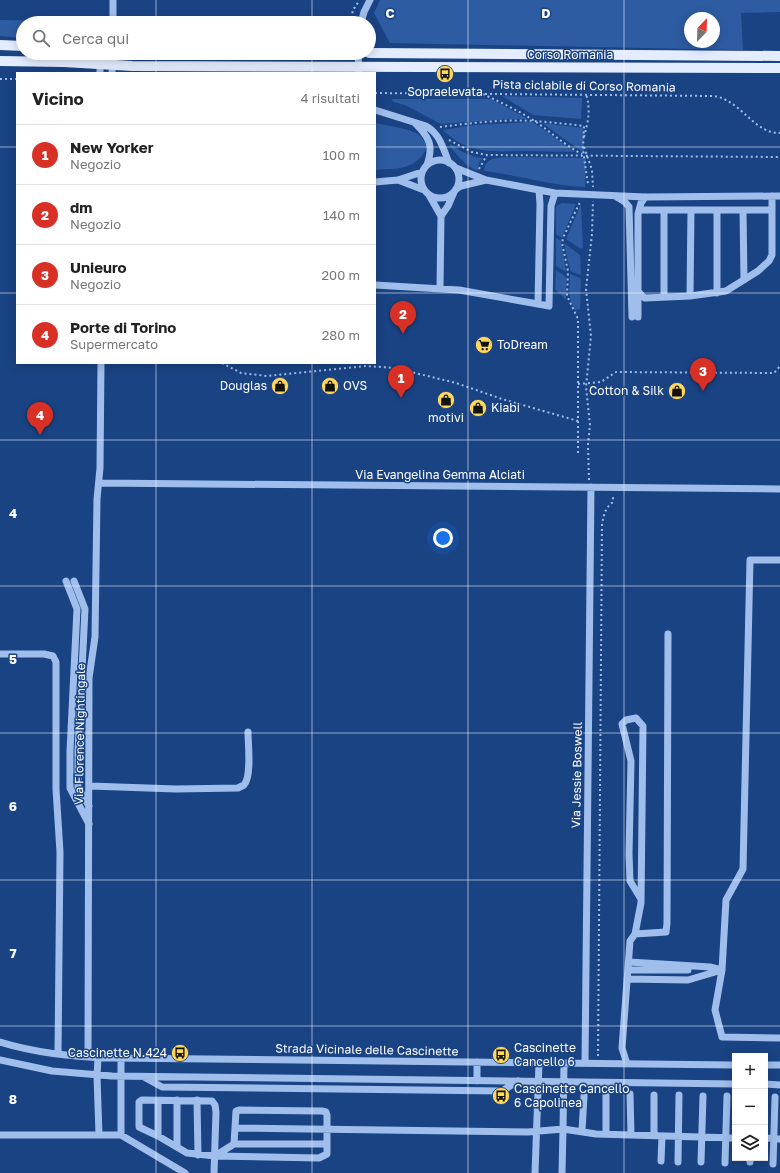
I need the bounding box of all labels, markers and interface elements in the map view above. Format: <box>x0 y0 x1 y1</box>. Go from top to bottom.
text: C <box>385 5 395 21</box>
text: D <box>541 5 551 21</box>
north arrow <box>684 12 720 48</box>
search box <box>16 16 376 60</box>
icon: search <box>30 27 52 49</box>
text: Cerca qui <box>62 29 129 47</box>
street label: Corso Romania <box>527 47 613 62</box>
bus stop icon: Sopraelevata <box>435 64 455 84</box>
street label: Pista ciclabile di Corso Romania <box>492 76 676 95</box>
place label: Sopraelevata <box>407 84 483 99</box>
text: Vicino <box>32 88 84 109</box>
text: 4 risultati <box>301 90 360 106</box>
text: New Yorker <box>70 138 153 156</box>
text: 1 <box>42 147 48 163</box>
text: 100 m <box>323 147 360 163</box>
text: Negozio <box>70 156 121 172</box>
text: dm <box>70 198 92 216</box>
text: 2 <box>41 207 49 223</box>
text: 140 m <box>323 207 360 223</box>
text: Negozio <box>70 216 121 232</box>
text: Unieuro <box>70 258 127 276</box>
text: 3 <box>41 267 49 283</box>
text: 200 m <box>322 267 360 283</box>
text: Negozio <box>70 276 121 292</box>
pin: 2 <box>390 301 416 334</box>
text: Porte di Torino <box>70 318 176 336</box>
text: 4 <box>41 327 49 343</box>
text: 280 m <box>322 327 360 343</box>
supermarket icon: ToDream <box>474 335 494 355</box>
text: Supermercato <box>70 336 158 352</box>
place label: ToDream <box>497 337 548 352</box>
pin: 3 <box>690 358 716 391</box>
pin: 1 <box>388 365 414 398</box>
shop icon: Douglas <box>270 376 290 396</box>
shop icon: OVS <box>320 376 340 396</box>
place label: Douglas <box>220 378 267 393</box>
place label: OVS <box>343 378 368 393</box>
shop icon: Cotton & Silk <box>667 381 687 401</box>
place label: Cotton & Silk <box>589 383 664 398</box>
shop icon: motivi <box>436 390 456 410</box>
shop icon: Kiabi <box>468 398 488 418</box>
place label: Kiabi <box>491 400 520 415</box>
pin: 4 <box>27 402 53 435</box>
place label: motivi <box>428 410 464 425</box>
street label: Via Evangelina Gemma Alciati <box>355 467 525 482</box>
text: 4 <box>9 505 17 521</box>
your location <box>433 528 453 548</box>
text: 5 <box>9 651 17 667</box>
street label: Via Florence Nightingale <box>71 663 88 805</box>
street label: Via Jessie Boswell <box>568 722 585 828</box>
text: 6 <box>9 798 17 814</box>
text: 7 <box>9 945 17 961</box>
street label: Strada Vicinale delle Cascinette <box>275 1040 459 1059</box>
place label: Cascinette Cancello 6 <box>514 1040 576 1069</box>
bus stop icon: Cascinette N.424 <box>170 1043 190 1063</box>
place label: Cascinette N.424 <box>68 1045 167 1060</box>
bus stop icon: Cascinette Cancello 6 <box>491 1045 511 1065</box>
map controls <box>732 1053 768 1161</box>
button: + <box>732 1053 768 1089</box>
place label: Cascinette Cancello 6 Capolinea <box>514 1081 629 1110</box>
bus stop icon: Cascinette Cancello 6 Capolinea <box>491 1086 511 1106</box>
button: − <box>732 1089 768 1125</box>
text: 8 <box>9 1091 17 1107</box>
button: layers <box>732 1125 768 1161</box>

